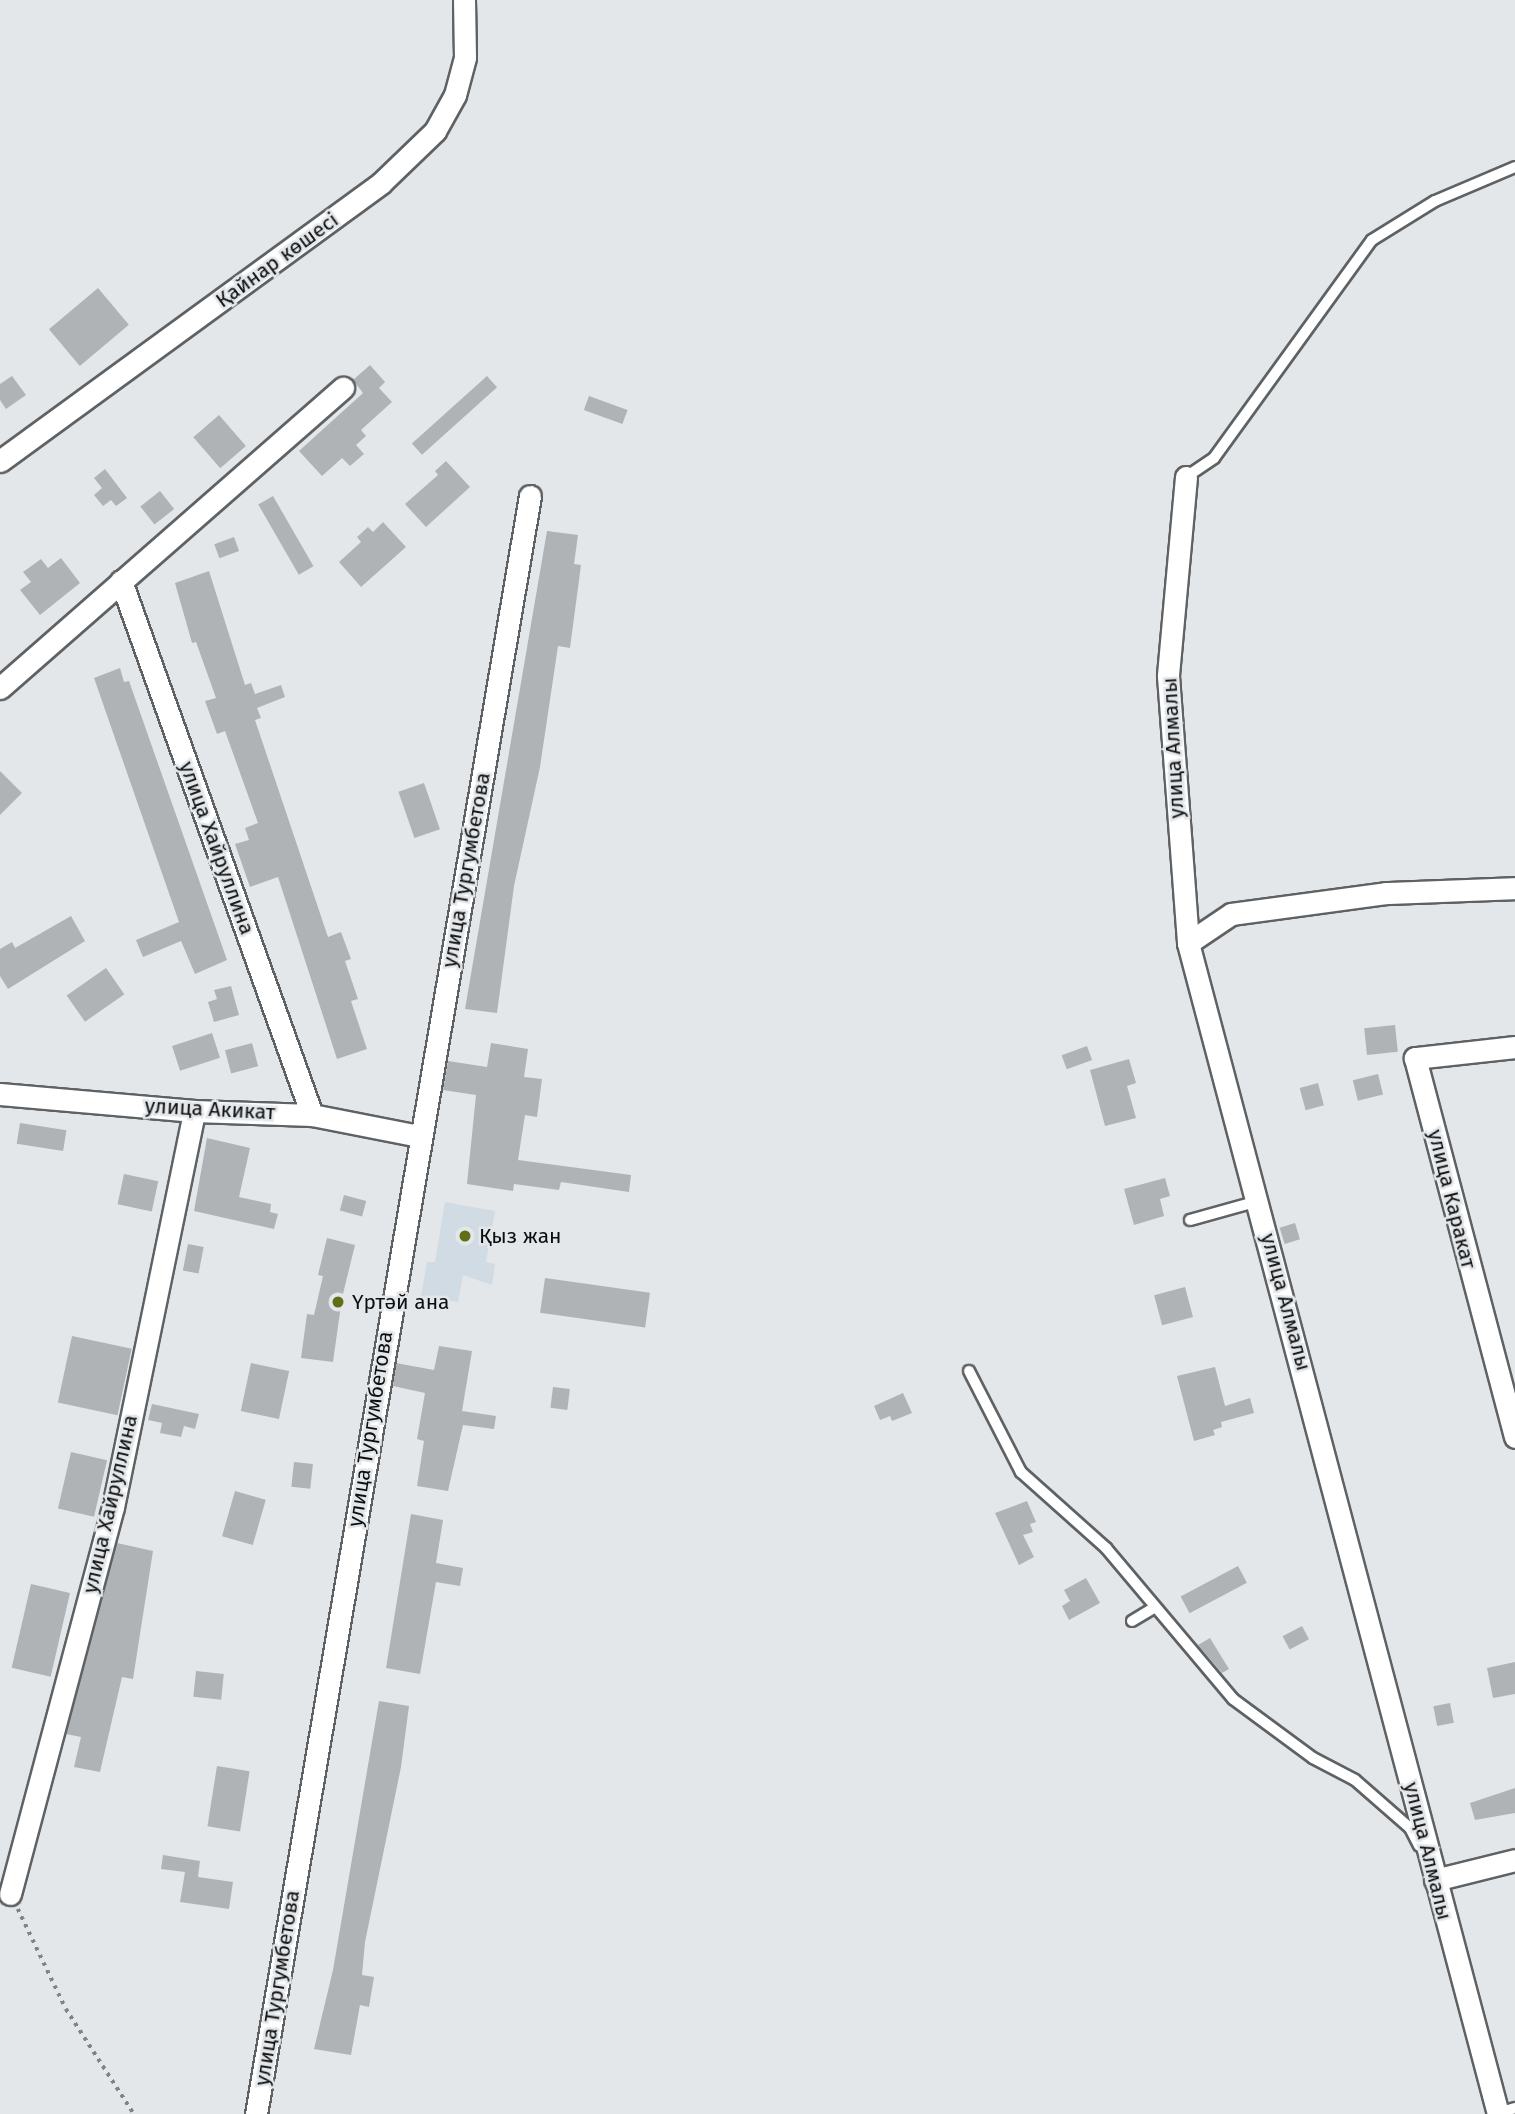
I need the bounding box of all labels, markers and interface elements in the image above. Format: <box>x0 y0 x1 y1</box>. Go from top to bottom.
street label: Қайнар көшесі <box>211 207 343 313</box>
street label: улица Алмалы <box>1157 677 1189 819</box>
street label: улица Хайруллина <box>174 758 260 938</box>
street label: улица Тургумбетова <box>436 771 496 969</box>
street label: улица Акикат <box>144 1093 276 1125</box>
street label: улица Каракат <box>1423 1127 1481 1271</box>
place label: Қыз жан <box>479 1223 562 1249</box>
marker: Қыз жан <box>457 1228 473 1244</box>
street label: улица Алмалы <box>1256 1231 1316 1373</box>
place label: Үртәй ана <box>352 1289 450 1315</box>
marker: Үртәй ана <box>330 1294 346 1310</box>
street label: улица Тургумбетова <box>342 1329 398 1529</box>
street label: улица Хайруллина <box>77 1412 143 1596</box>
street label: улица Алмалы <box>1399 1779 1457 1923</box>
street label: улица Тургумбетова <box>249 1888 305 2088</box>

